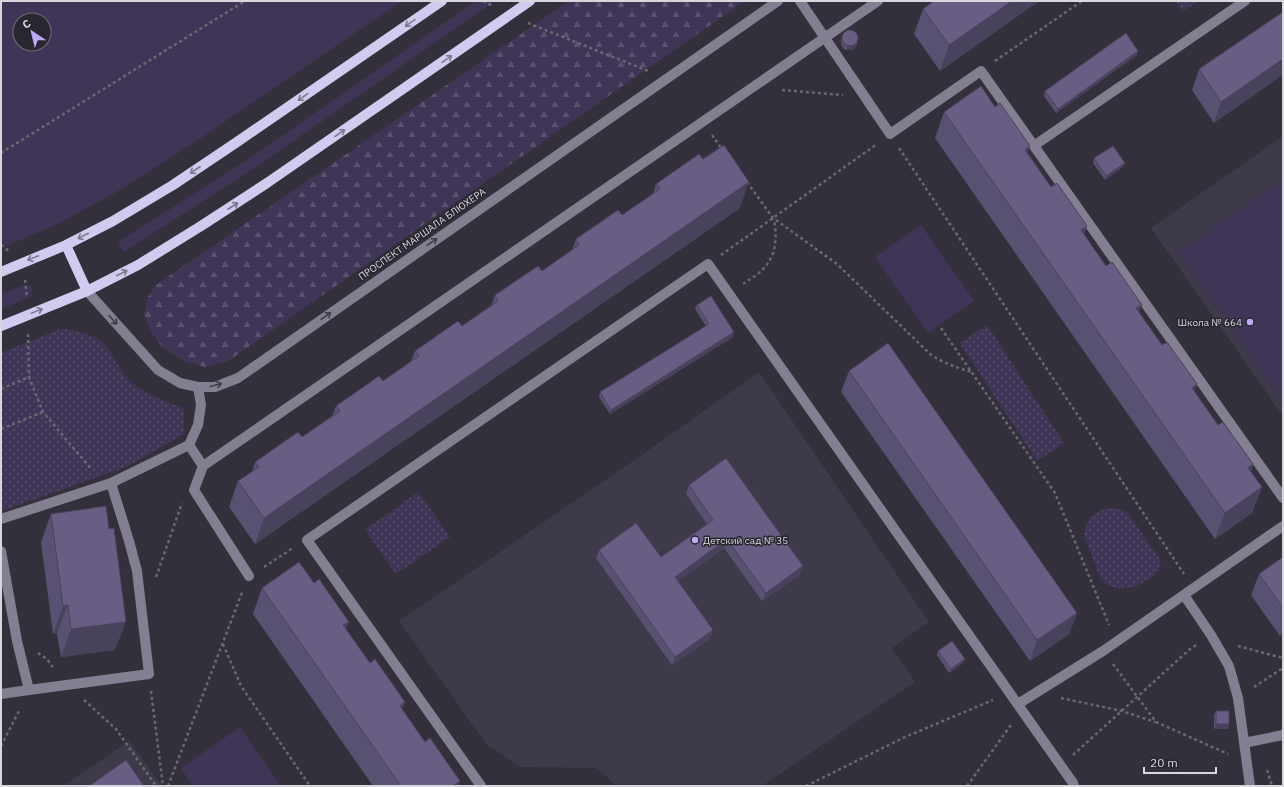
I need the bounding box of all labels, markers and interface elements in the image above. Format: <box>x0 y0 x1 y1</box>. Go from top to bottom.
north arrow <box>12 12 52 52</box>
text: С <box>19 16 33 32</box>
one-way arrow <box>404 19 415 27</box>
one-way arrow <box>442 55 453 63</box>
one-way arrow <box>298 93 309 101</box>
one-way arrow <box>335 128 346 137</box>
one-way arrow <box>190 166 201 174</box>
street label: ПРОСПЕКТ МАРШАЛА БЛЮХЕРА <box>356 185 489 283</box>
one-way arrow <box>227 201 239 209</box>
one-way arrow <box>78 233 90 240</box>
one-way arrow <box>426 238 437 246</box>
one-way arrow <box>28 255 40 263</box>
one-way arrow <box>116 269 128 276</box>
one-way arrow <box>31 307 43 315</box>
one-way arrow <box>320 312 331 320</box>
one-way arrow <box>109 314 118 325</box>
place label: Школа № 664 <box>1178 316 1242 329</box>
marker: Школа № 664 <box>1245 317 1255 327</box>
one-way arrow <box>210 381 223 388</box>
place label: Детский сад № 35 <box>703 534 788 547</box>
marker: Детский сад № 35 <box>690 535 700 545</box>
scale bar <box>1144 749 1216 775</box>
text: 20 m <box>1150 755 1178 770</box>

